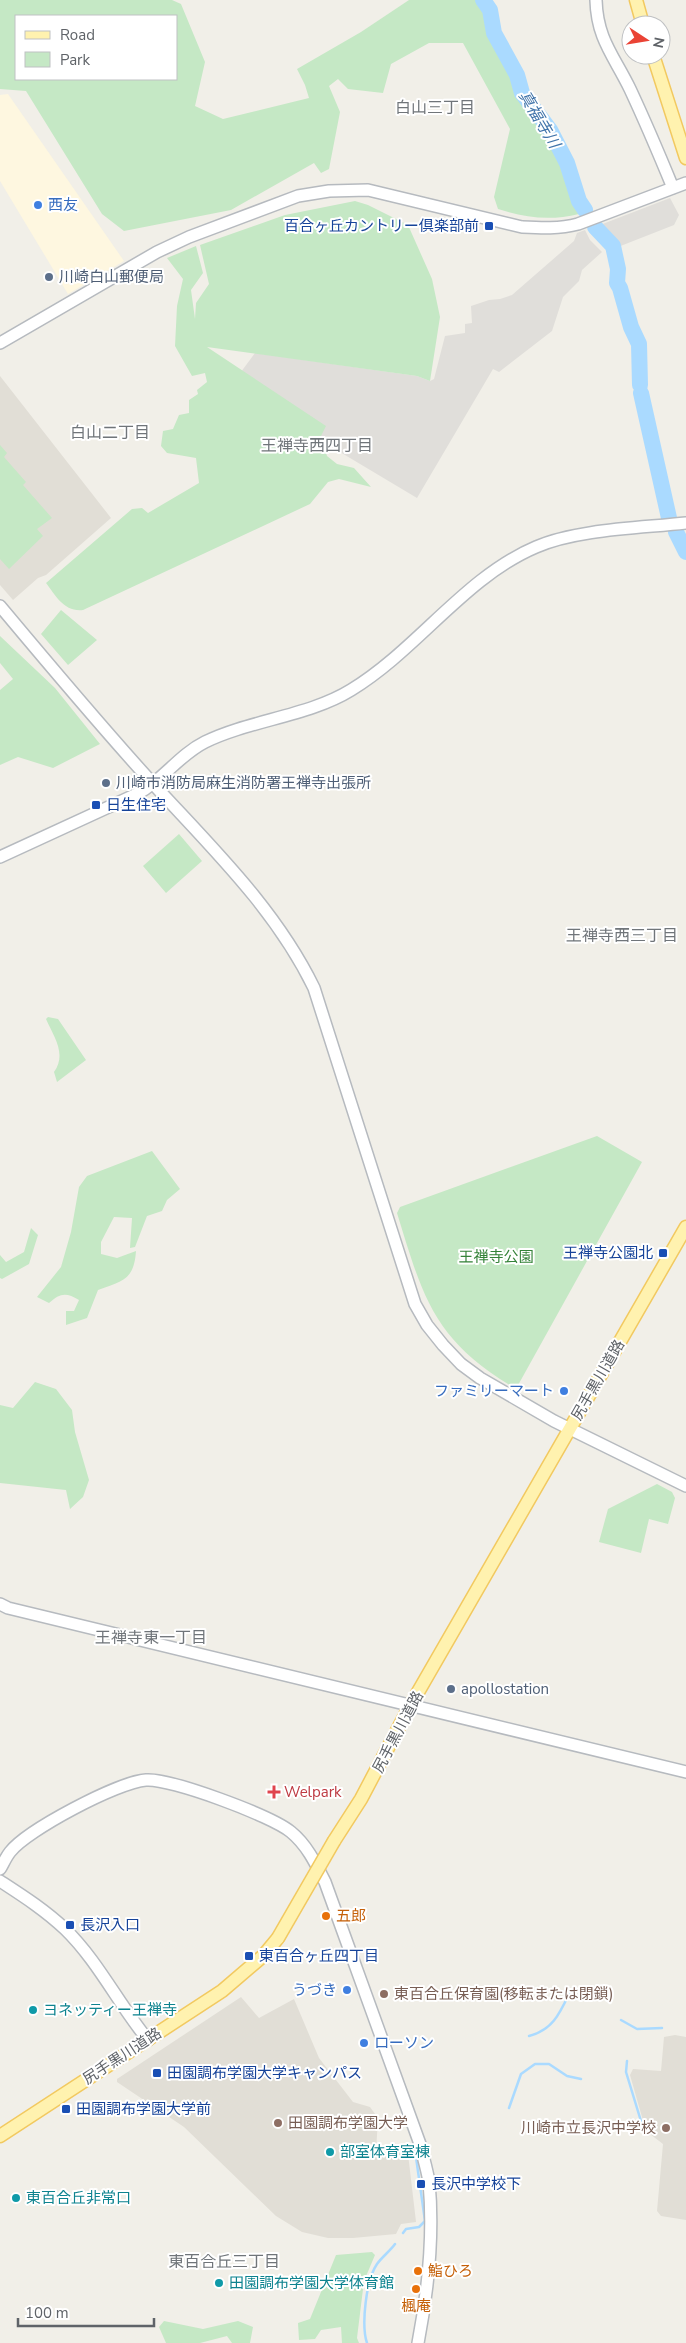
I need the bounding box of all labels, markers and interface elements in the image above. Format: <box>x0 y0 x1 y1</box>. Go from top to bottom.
legend <box>15 15 178 80</box>
north arrow <box>621 15 671 65</box>
text: Road <box>60 25 95 45</box>
text: N <box>648 35 669 50</box>
text: Park <box>60 50 90 70</box>
water label: 真福寺川 <box>513 86 566 154</box>
district label: 白山三丁目 <box>395 97 475 119</box>
place label: 西友 <box>48 195 78 215</box>
marker: 西友 <box>32 199 44 211</box>
place label: 百合ヶ丘カントリー倶楽部前 <box>284 216 479 236</box>
marker: 百合ヶ丘カントリー倶楽部前 <box>483 220 495 232</box>
place label: 川崎白山郵便局 <box>59 267 164 287</box>
marker: 川崎白山郵便局 <box>43 271 55 283</box>
district label: 白山二丁目 <box>70 422 150 444</box>
district label: 王禅寺西四丁目 <box>261 435 373 457</box>
place label: 川崎市消防局麻生消防署王禅寺出張所 <box>116 773 371 793</box>
marker: 川崎市消防局麻生消防署王禅寺出張所 <box>100 777 112 789</box>
place label: 日生住宅 <box>106 795 166 815</box>
marker: 日生住宅 <box>90 799 102 811</box>
district label: 王禅寺西三丁目 <box>566 925 678 947</box>
place label: 王禅寺公園北 <box>563 1243 653 1263</box>
park label: 王禅寺公園 <box>458 1247 534 1267</box>
marker: 王禅寺公園北 <box>657 1247 669 1259</box>
street label: 尻手黒川道路 <box>567 1336 629 1424</box>
place label: ファミリーマート <box>434 1381 554 1401</box>
marker: ファミリーマート <box>558 1385 570 1397</box>
district label: 王禅寺東一丁目 <box>95 1627 207 1649</box>
place label: apollostation <box>461 1679 549 1699</box>
marker: apollostation <box>445 1683 457 1695</box>
street label: 尻手黒川道路 <box>368 1688 428 1776</box>
place label: Welpark <box>284 1782 342 1802</box>
marker: Welpark <box>268 1786 280 1798</box>
place label: 五郎 <box>336 1906 366 1926</box>
marker: 五郎 <box>320 1910 332 1922</box>
place label: 長沢入口 <box>80 1915 140 1935</box>
marker: 長沢入口 <box>64 1919 76 1931</box>
place label: 東百合ヶ丘四丁目 <box>259 1946 379 1966</box>
marker: 東百合ヶ丘四丁目 <box>243 1950 255 1962</box>
place label: うづき <box>292 1980 337 2000</box>
marker: うづき <box>341 1984 353 1996</box>
place label: 東百合丘保育園(移転または閉鎖) <box>394 1984 614 2004</box>
marker: 東百合丘保育園(移転または閉鎖) <box>378 1988 390 2000</box>
place label: ヨネッティー王禅寺 <box>43 2000 177 2020</box>
marker: ヨネッティー王禅寺 <box>27 2004 39 2016</box>
street label: 尻手黒川道路 <box>79 2023 165 2089</box>
place label: ローソン <box>374 2033 434 2053</box>
marker: ローソン <box>358 2037 370 2049</box>
place label: 田園調布学園大学キャンパス <box>167 2063 362 2083</box>
marker: 田園調布学園大学キャンパス <box>151 2067 163 2079</box>
place label: 田園調布学園大学前 <box>76 2099 211 2119</box>
marker: 田園調布学園大学前 <box>60 2103 72 2115</box>
place label: 田園調布学園大学 <box>288 2113 408 2133</box>
marker: 田園調布学園大学 <box>272 2117 284 2129</box>
place label: 川崎市立長沢中学校 <box>521 2118 656 2138</box>
marker: 川崎市立長沢中学校 <box>660 2122 672 2134</box>
place label: 部室体育室棟 <box>340 2142 430 2162</box>
marker: 部室体育室棟 <box>324 2146 336 2158</box>
place label: 長沢中学校下 <box>431 2174 521 2194</box>
marker: 長沢中学校下 <box>415 2178 427 2190</box>
place label: 東百合丘非常口 <box>26 2188 131 2208</box>
marker: 東百合丘非常口 <box>10 2192 22 2204</box>
district label: 東百合丘三丁目 <box>168 2251 280 2273</box>
place label: 鮨ひろ <box>428 2261 473 2281</box>
marker: 鮨ひろ <box>412 2265 424 2277</box>
place label: 田園調布学園大学体育館 <box>229 2273 394 2293</box>
marker: 田園調布学園大学体育館 <box>213 2277 225 2289</box>
marker: 楓庵 <box>410 2283 422 2295</box>
scale bar <box>18 2296 154 2328</box>
place label: 楓庵 <box>401 2296 431 2316</box>
text: 100 m <box>25 2303 69 2323</box>

